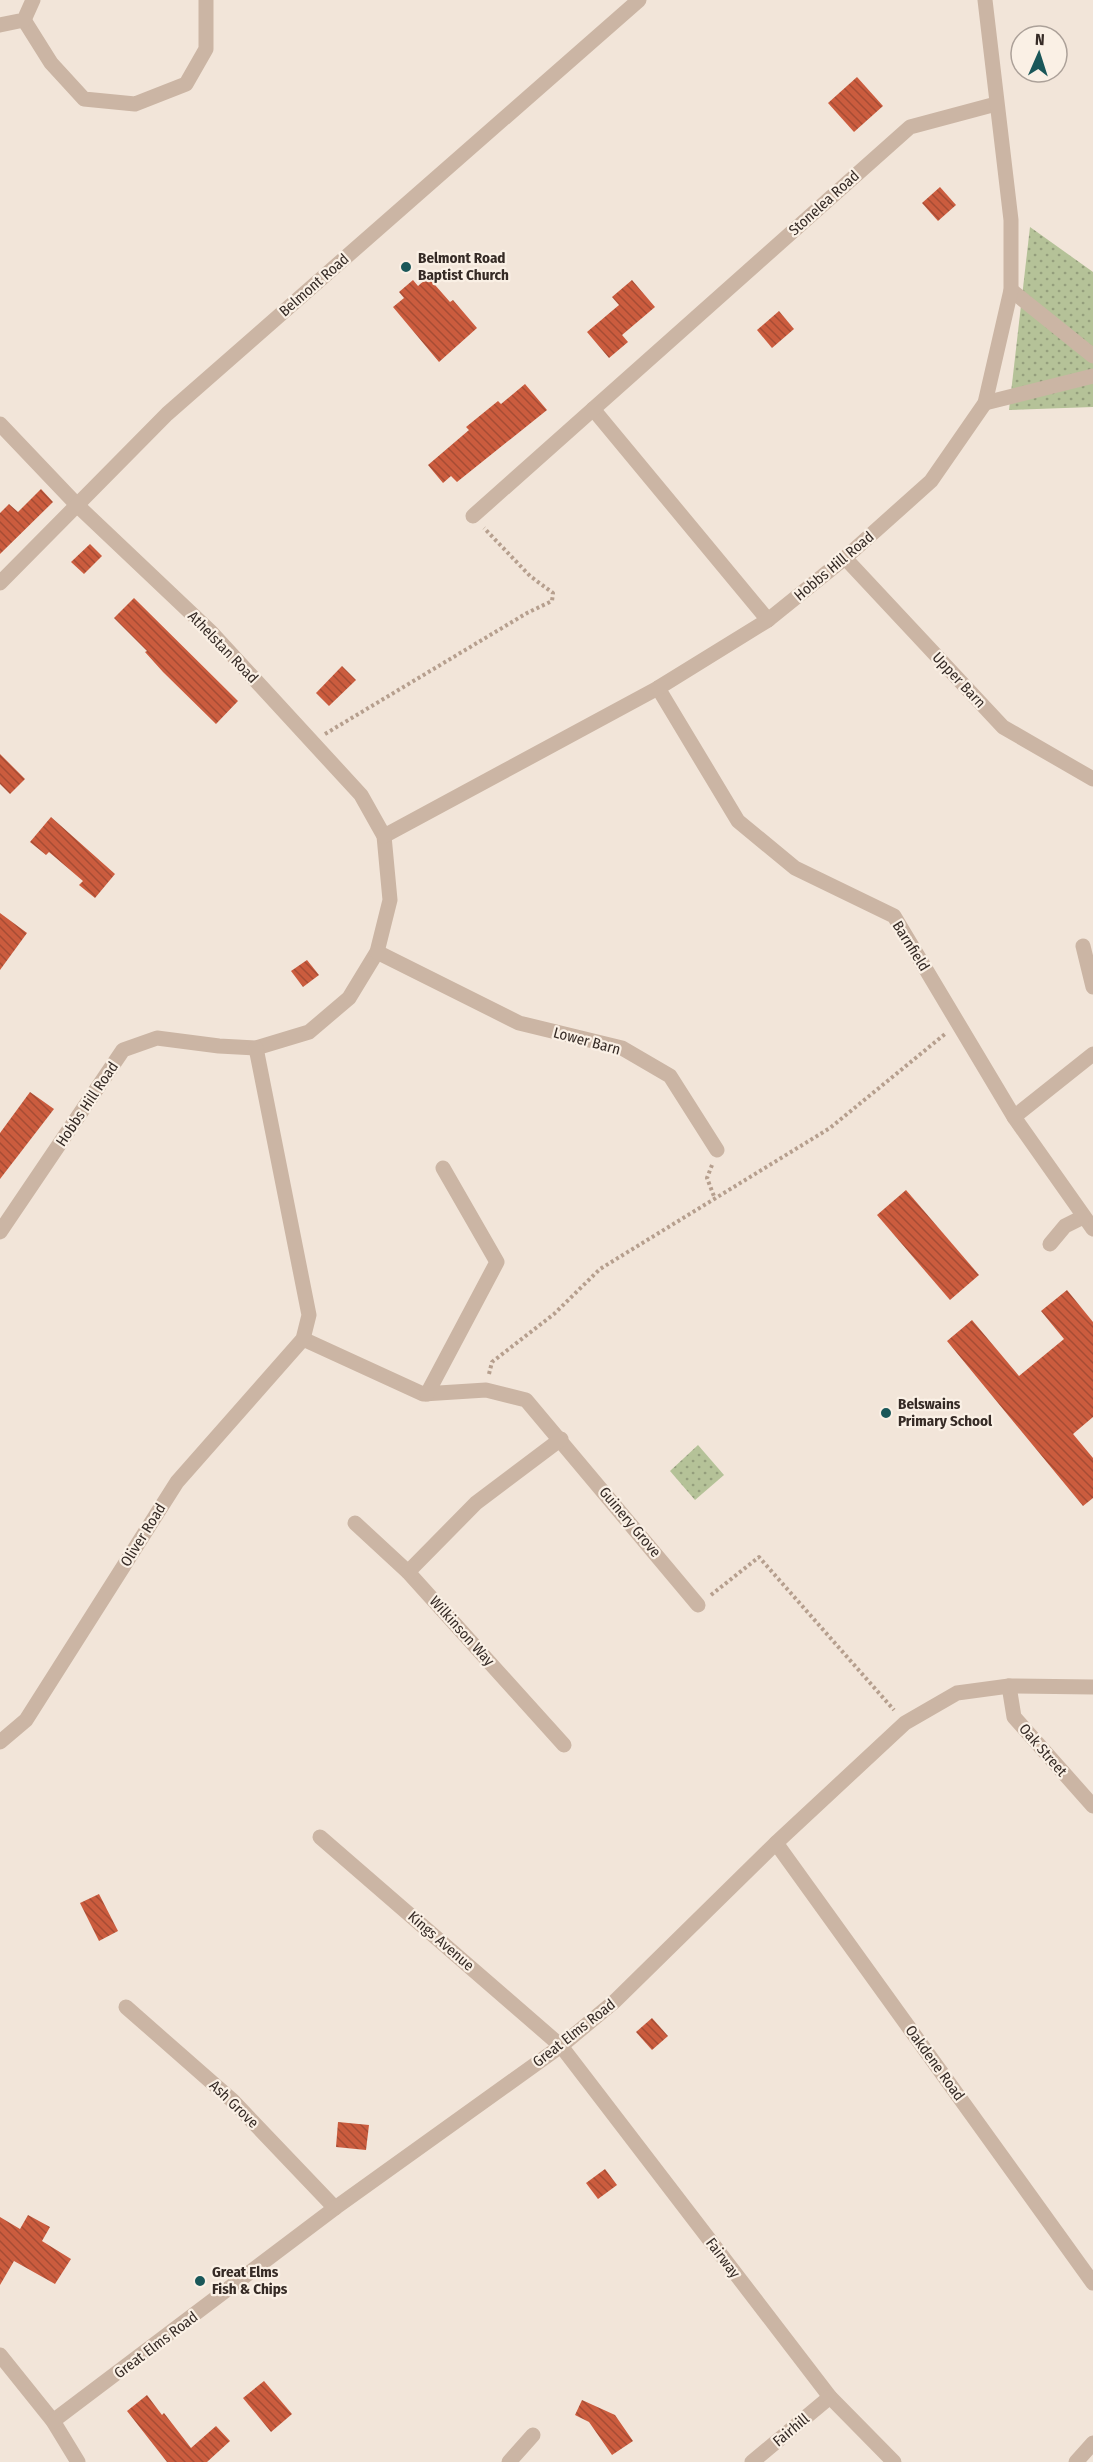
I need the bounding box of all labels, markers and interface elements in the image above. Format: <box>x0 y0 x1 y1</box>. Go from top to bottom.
north arrow <box>1009 24 1069 84</box>
text: N <box>1034 30 1045 49</box>
street label: Stonelea Road <box>785 167 863 239</box>
place label: Belmont Road Baptist Church <box>418 249 509 284</box>
street label: Belmont Road <box>275 250 353 320</box>
marker: Belmont Road Baptist Church <box>399 260 413 274</box>
street label: Hobbs Hill Road <box>791 528 877 604</box>
street label: Athelstan Road <box>184 607 262 687</box>
street label: Upper Barn <box>929 648 989 712</box>
street label: Barnfield <box>889 918 933 974</box>
street label: Lower Barn <box>551 1023 623 1059</box>
street label: Hobbs Hill Road <box>52 1058 122 1150</box>
place label: Belswains Primary School <box>898 1395 993 1430</box>
marker: Belswains Primary School <box>879 1406 893 1420</box>
street label: Guinery Grove <box>595 1483 665 1561</box>
street label: Oliver Road <box>117 1500 169 1570</box>
street label: Wilkinson Way <box>426 1592 498 1670</box>
street label: Oak Street <box>1015 1720 1071 1780</box>
street label: Kings Avenue <box>404 1907 478 1975</box>
street label: Great Elms Road <box>529 1995 619 2071</box>
street label: Oakdene Road <box>902 2022 968 2104</box>
street label: Ash Grove <box>206 2076 262 2132</box>
street label: Fairway <box>702 2234 744 2282</box>
place label: Great Elms Fish & Chips <box>212 2263 288 2298</box>
marker: Great Elms Fish & Chips <box>193 2274 207 2288</box>
street label: Great Elms Road <box>111 2308 201 2382</box>
street label: Fairhill <box>769 2410 813 2450</box>

